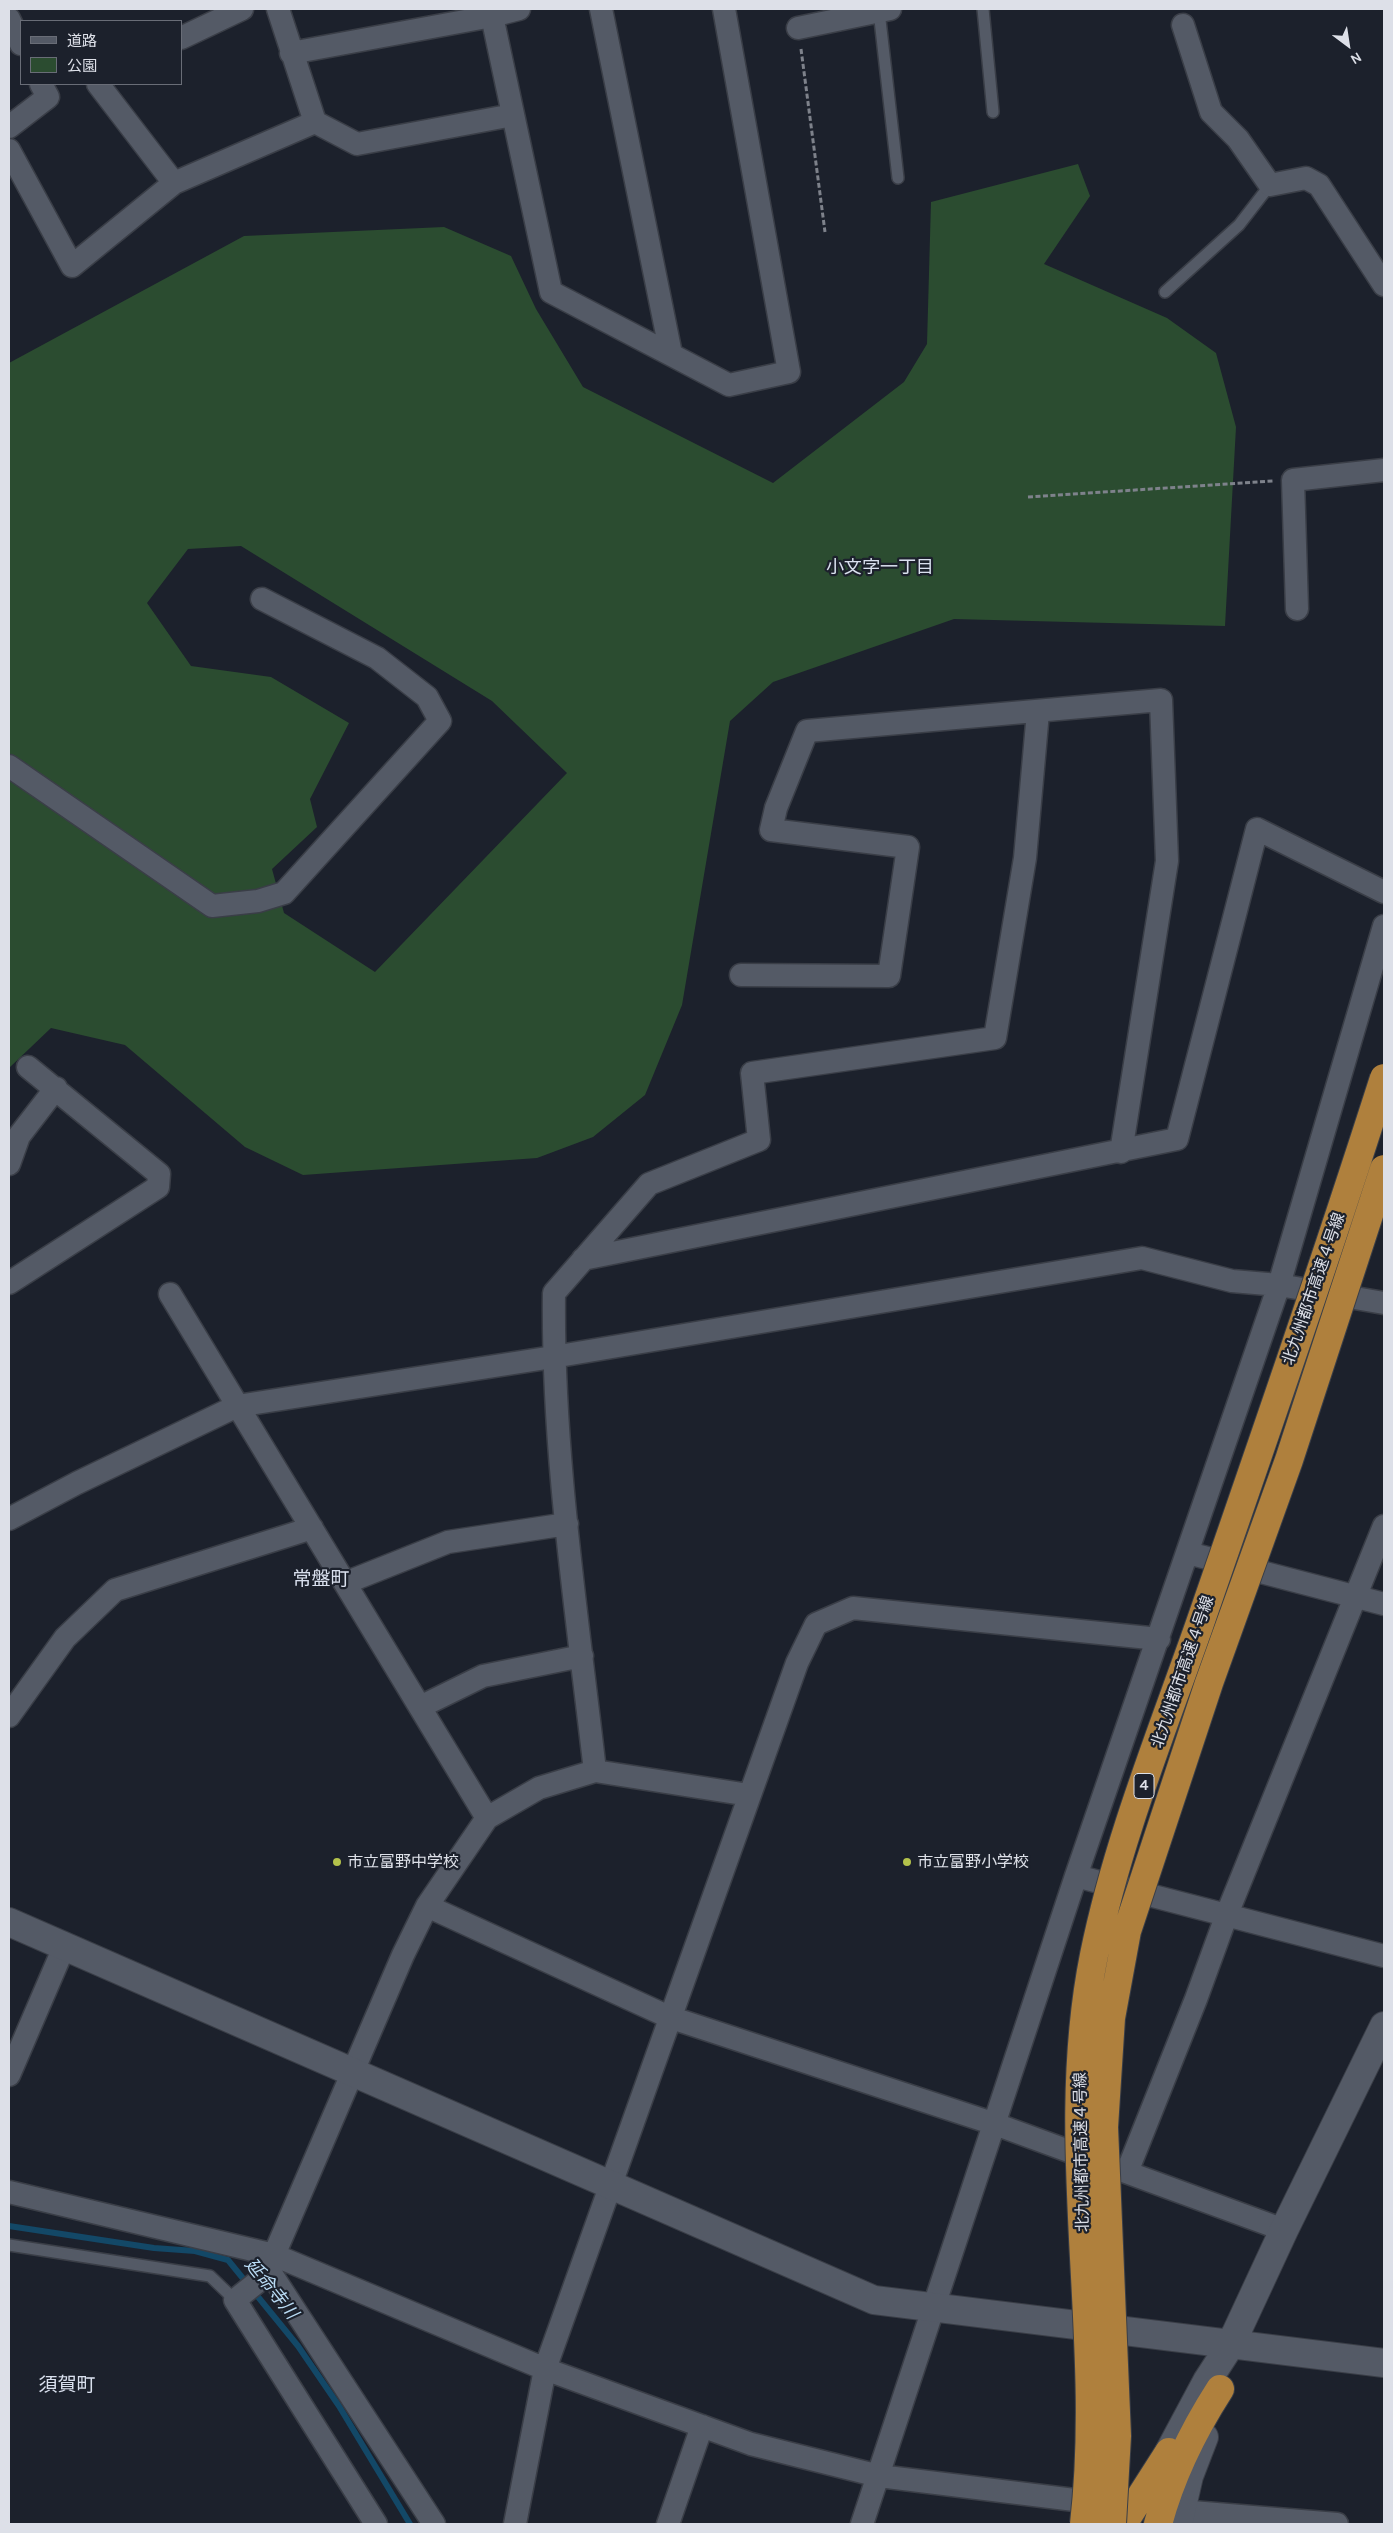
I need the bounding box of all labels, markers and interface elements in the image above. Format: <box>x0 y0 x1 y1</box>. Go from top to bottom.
legend <box>20 20 182 85</box>
north arrow <box>1323 20 1373 70</box>
text: 道路 <box>67 32 97 50</box>
text: N <box>1347 48 1365 68</box>
text: 公園 <box>67 57 97 75</box>
district label: 小文字一丁目 <box>826 557 934 579</box>
street label: 北九州都市高速４号線 <box>1279 1210 1349 1368</box>
district label: 常盤町 <box>293 1569 349 1591</box>
street label: 北九州都市高速４号線 <box>1148 1593 1218 1751</box>
road number: 4 <box>1134 1774 1154 1798</box>
place label: 市立富野中学校 <box>347 1852 459 1872</box>
place label: 市立富野小学校 <box>917 1852 1029 1872</box>
marker: 市立富野中学校 <box>331 1856 343 1868</box>
marker: 市立富野小学校 <box>901 1856 913 1868</box>
street label: 北九州都市高速４号線 <box>1071 2072 1093 2232</box>
water label: 延命寺川 <box>240 2254 302 2324</box>
district label: 須賀町 <box>39 2375 95 2397</box>

